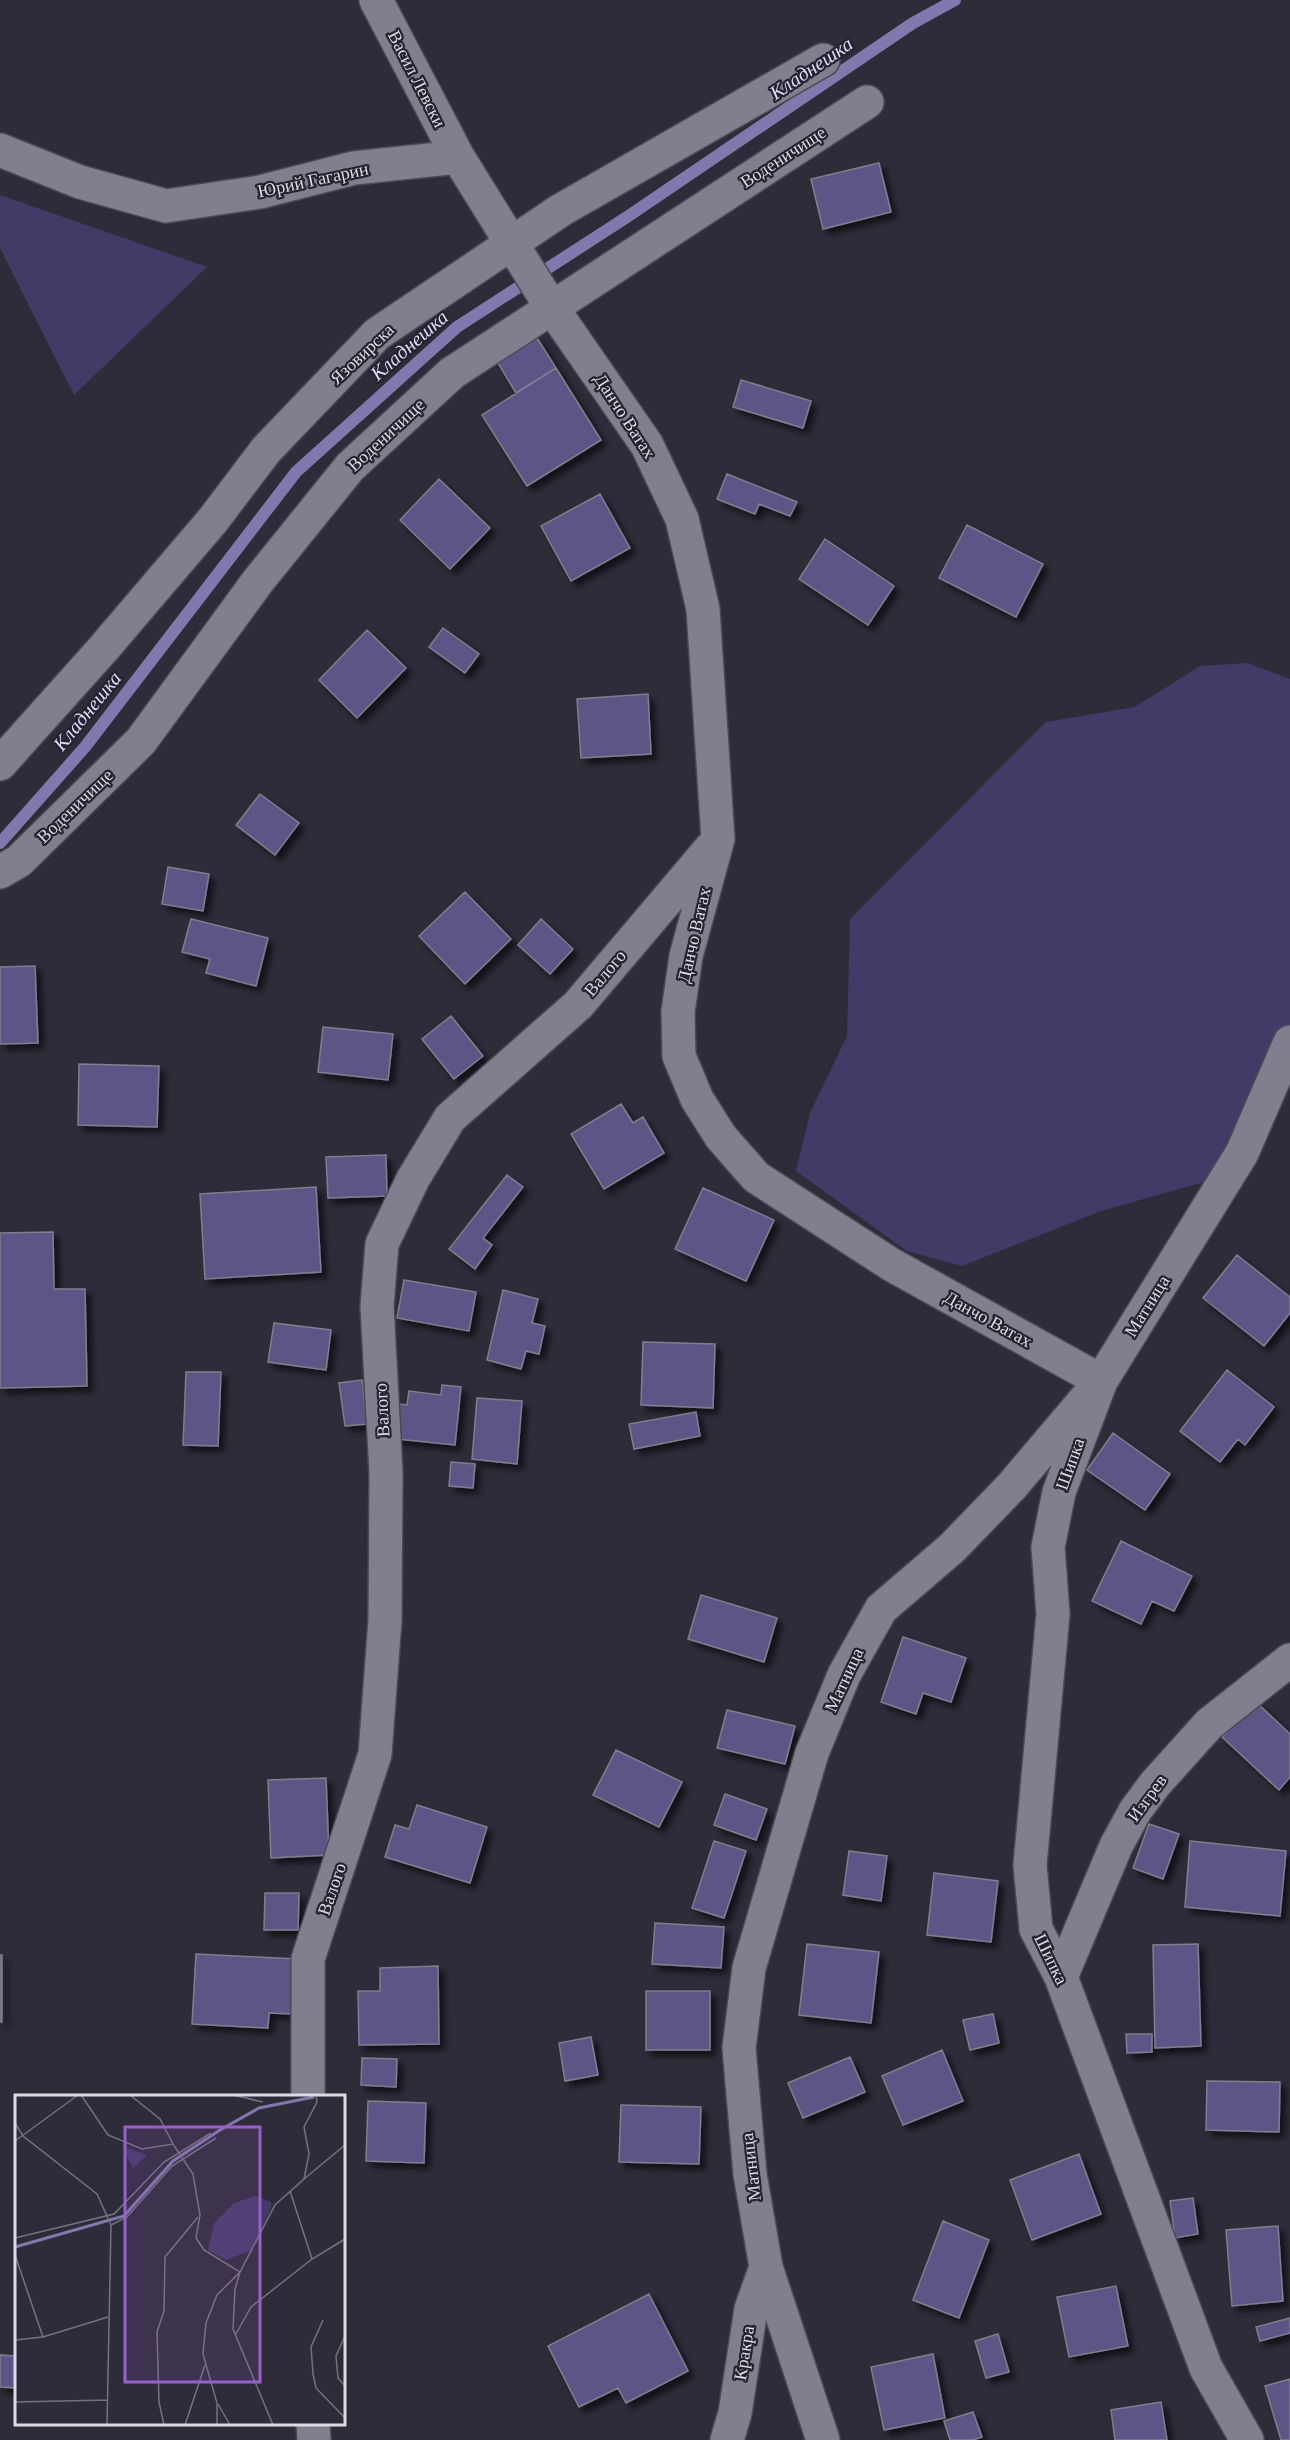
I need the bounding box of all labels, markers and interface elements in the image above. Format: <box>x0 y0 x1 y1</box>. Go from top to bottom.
street label: Васил Левски <box>384 27 450 131</box>
water label: Кладнешка <box>765 32 857 104</box>
street label: Воденичище <box>737 122 829 192</box>
street label: Юрий Гагарин <box>256 158 371 202</box>
water label: Кладнешка <box>365 305 452 385</box>
street label: Язовирска <box>326 320 398 388</box>
street label: Данчо Ватах <box>590 370 660 462</box>
street label: Воденичище <box>344 394 428 476</box>
water label: Кладнешка <box>48 667 125 756</box>
street label: Воденичище <box>33 765 117 847</box>
street label: Данчо Ватах <box>673 885 715 985</box>
street label: Валого <box>580 946 630 1000</box>
street label: Матница <box>1120 1272 1174 1340</box>
street label: Данчо Ватах <box>941 1287 1035 1351</box>
street label: Валого <box>371 1382 393 1438</box>
street label: Шипка <box>1051 1435 1089 1493</box>
street label: Матница <box>821 1645 867 1715</box>
street label: Изгрев <box>1123 1771 1171 1825</box>
street label: Валого <box>314 1860 350 1918</box>
street label: Шипка <box>1030 1930 1072 1988</box>
inset map <box>15 2095 345 2425</box>
street label: Матница <box>737 2132 765 2202</box>
street label: Кракра <box>730 2324 758 2382</box>

